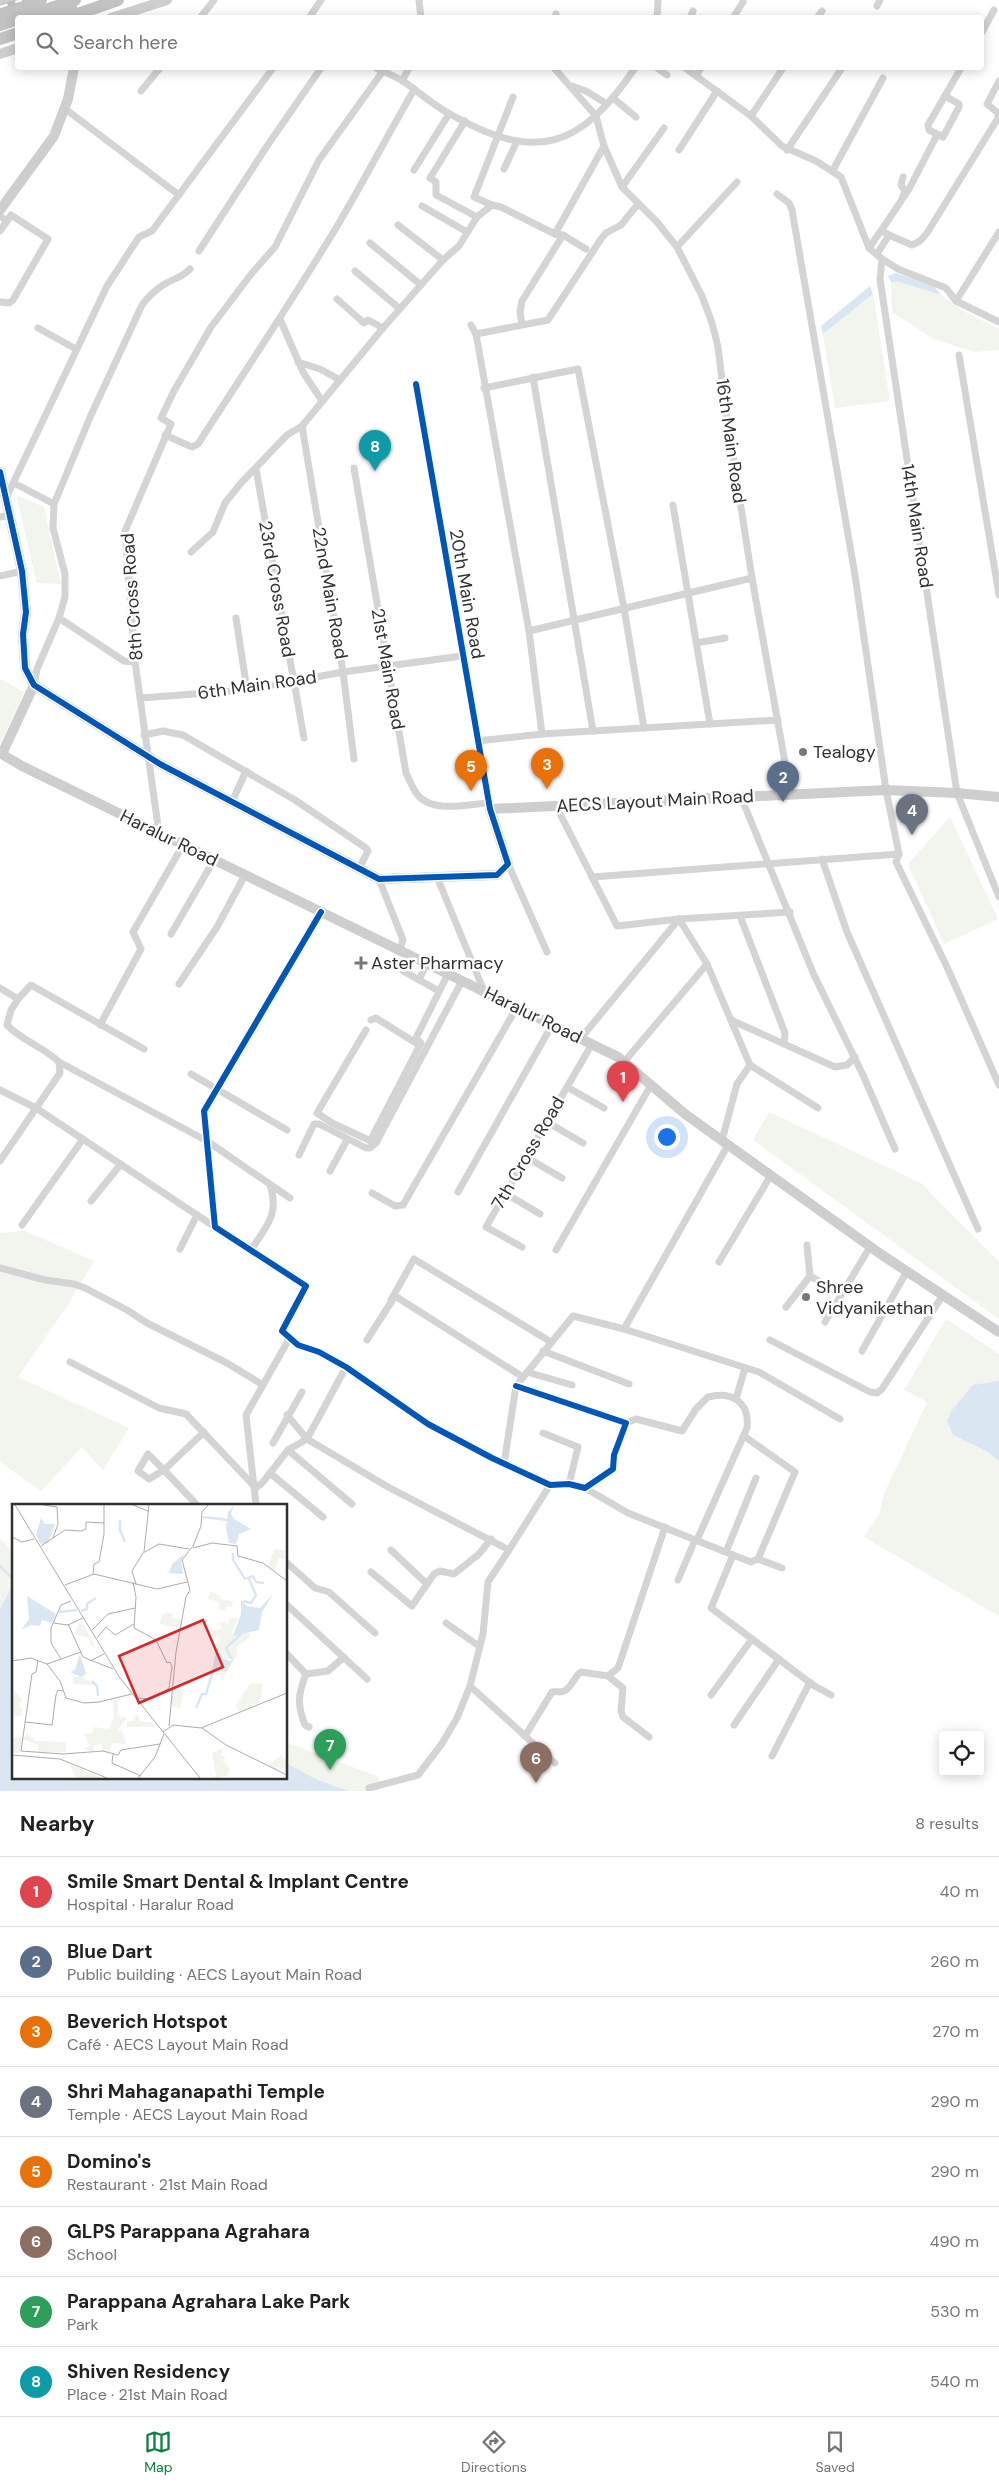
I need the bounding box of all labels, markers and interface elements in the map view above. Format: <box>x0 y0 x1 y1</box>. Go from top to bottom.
search box <box>15 15 984 70</box>
icon: search <box>33 29 61 57</box>
text: Search here <box>73 30 178 55</box>
street label: 16th Main Road <box>710 377 752 505</box>
pin: 8 <box>359 430 391 471</box>
street label: 14th Main Road <box>895 462 939 590</box>
street label: 23rd Cross Road <box>253 519 301 659</box>
street label: 22nd Main Road <box>307 525 353 661</box>
street label: 20th Main Road <box>444 527 490 661</box>
street label: 8th Cross Road <box>116 532 148 662</box>
street label: 21st Main Road <box>366 606 410 732</box>
street label: 6th Main Road <box>196 665 318 705</box>
place label: Tealogy <box>813 740 876 764</box>
marker: Tealogy <box>797 746 809 758</box>
pin: 3 <box>531 748 563 789</box>
pin: 5 <box>455 750 487 791</box>
pin: 2 <box>767 761 799 802</box>
street label: AECS Layout Main Road <box>556 784 754 818</box>
pin: 4 <box>896 794 928 835</box>
street label: Haralur Road <box>116 804 222 872</box>
place label: Aster Pharmacy <box>371 951 503 975</box>
marker: Aster Pharmacy <box>355 957 367 969</box>
street label: Haralur Road <box>480 981 586 1049</box>
pin: 1 <box>607 1061 639 1102</box>
street label: 7th Cross Road <box>486 1092 570 1214</box>
your location <box>654 1124 680 1150</box>
place label: Shree Vidyanikethan <box>816 1275 933 1320</box>
marker: Shree Vidyanikethan <box>800 1291 812 1303</box>
inset map <box>12 1504 288 1778</box>
pin: 7 <box>314 1729 346 1770</box>
map controls <box>939 1731 984 1776</box>
button: locate <box>939 1731 984 1776</box>
pin: 6 <box>520 1742 552 1783</box>
text: Nearby <box>20 1810 94 1838</box>
text: 8 results <box>915 1813 979 1834</box>
text: Smile Smart Dental & Implant Centre <box>67 1869 409 1894</box>
text: 1 <box>33 1881 39 1902</box>
text: 40 m <box>940 1881 979 1902</box>
text: Hospital · Haralur Road <box>67 1894 234 1915</box>
text: Blue Dart <box>67 1939 152 1964</box>
text: 2 <box>31 1951 41 1972</box>
text: 260 m <box>930 1951 979 1972</box>
text: Public building · AECS Layout Main Road <box>67 1964 362 1985</box>
text: Beverich Hotspot <box>67 2009 228 2034</box>
text: 3 <box>31 2021 41 2042</box>
text: 270 m <box>932 2021 979 2042</box>
text: Café · AECS Layout Main Road <box>67 2034 289 2055</box>
text: Shri Mahaganapathi Temple <box>67 2079 325 2104</box>
text: 4 <box>31 2091 41 2112</box>
text: 290 m <box>930 2091 979 2112</box>
text: Temple · AECS Layout Main Road <box>67 2104 308 2125</box>
text: Domino's <box>67 2149 151 2174</box>
text: 5 <box>31 2161 41 2182</box>
text: 290 m <box>930 2161 979 2182</box>
text: Restaurant · 21st Main Road <box>67 2174 268 2195</box>
text: GLPS Parappana Agrahara <box>67 2219 310 2244</box>
text: 6 <box>31 2231 41 2252</box>
text: 490 m <box>930 2231 979 2252</box>
text: School <box>67 2244 117 2265</box>
text: Parappana Agrahara Lake Park <box>67 2289 350 2314</box>
text: 7 <box>32 2301 40 2322</box>
text: 530 m <box>930 2301 979 2322</box>
text: Park <box>67 2314 99 2335</box>
text: Shiven Residency <box>67 2359 230 2384</box>
text: 8 <box>31 2371 41 2392</box>
text: 540 m <box>930 2371 979 2392</box>
text: Place · 21st Main Road <box>67 2384 228 2405</box>
tab: Map <box>144 2428 172 2476</box>
tab: Directions <box>461 2428 527 2476</box>
tab: Saved <box>815 2428 855 2476</box>

